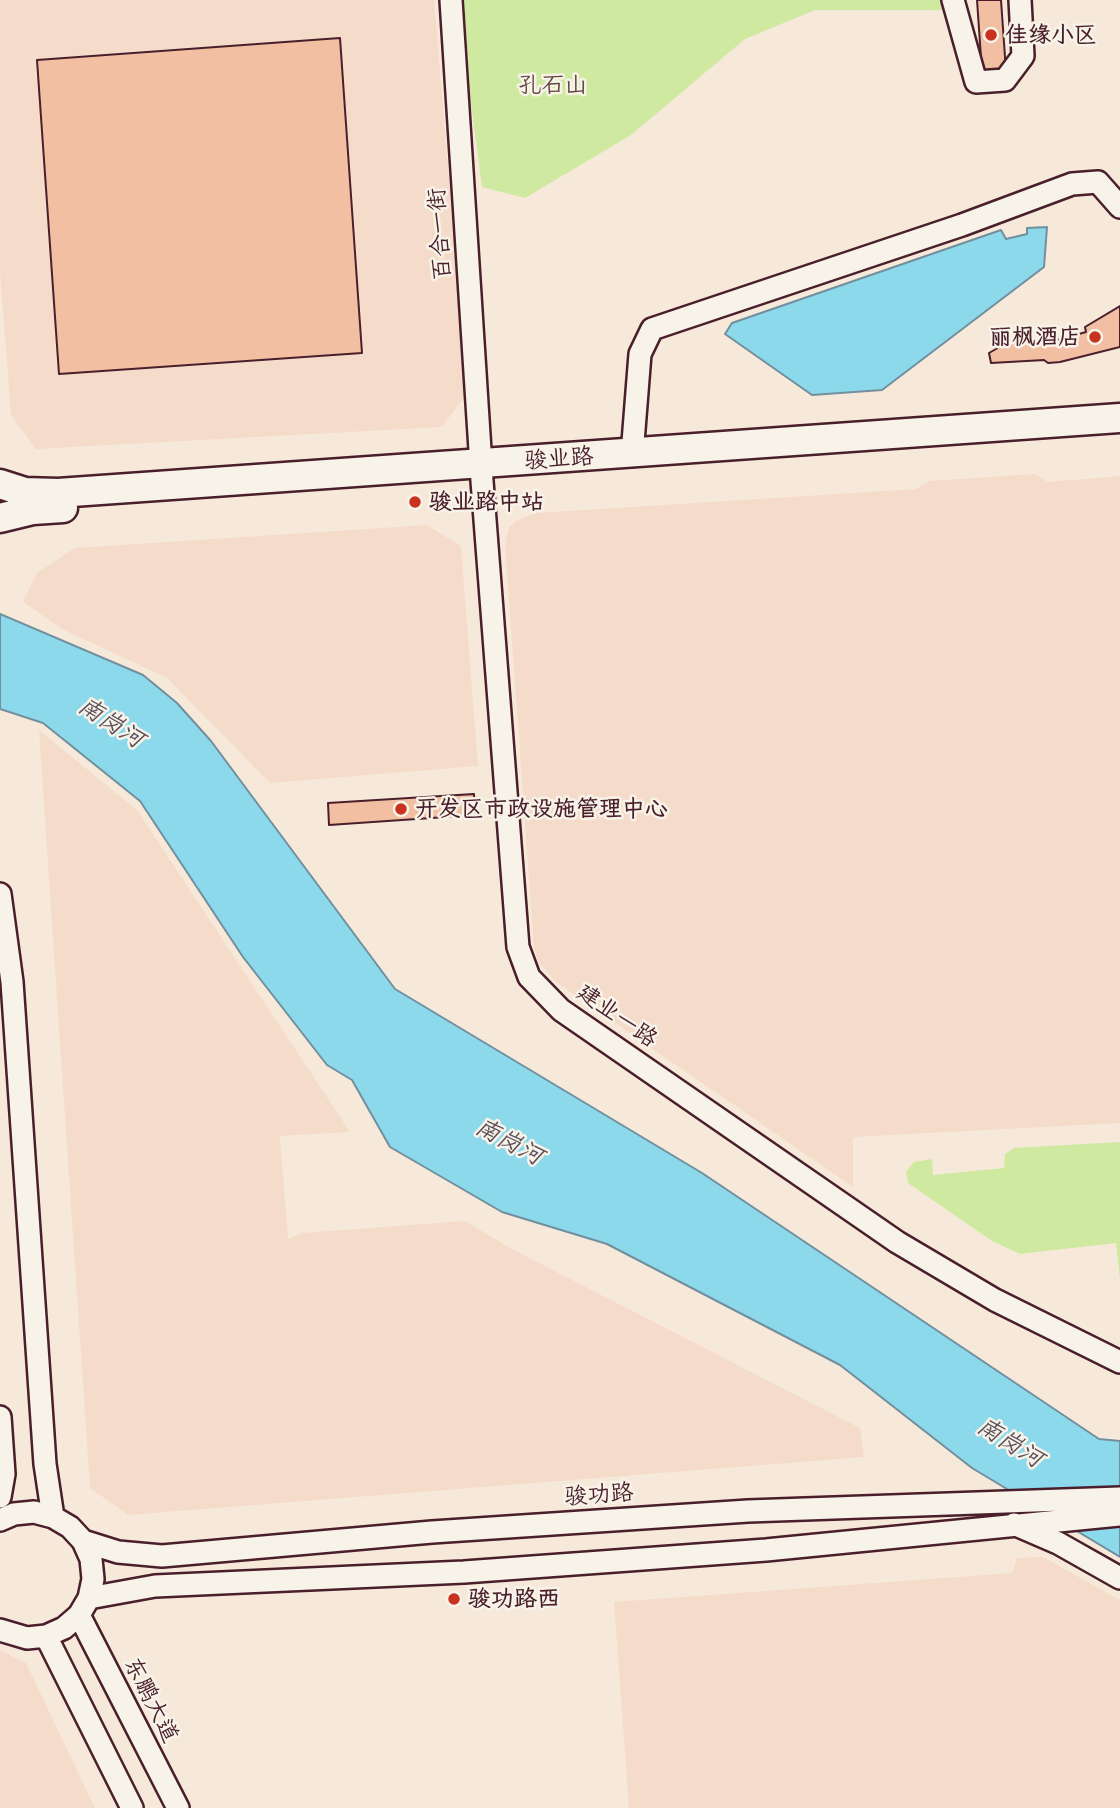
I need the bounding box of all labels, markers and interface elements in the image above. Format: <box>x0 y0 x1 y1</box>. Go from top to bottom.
place label: 佳缘小区 <box>1005 21 1097 49</box>
marker: 佳缘小区 <box>983 27 999 43</box>
park label: 孔石山 <box>519 71 587 99</box>
street label: 百合一街 <box>423 187 457 281</box>
place label: 丽枫酒店 <box>989 323 1081 351</box>
marker: 丽枫酒店 <box>1087 329 1103 345</box>
street label: 骏业路 <box>524 443 594 475</box>
place label: 骏业路中站 <box>429 488 544 516</box>
marker: 骏业路中站 <box>407 494 423 510</box>
water label: 南岗河 <box>73 691 149 755</box>
place label: 开发区市政设施管理中心 <box>415 795 668 823</box>
marker: 开发区市政设施管理中心 <box>393 801 409 817</box>
street label: 建业一路 <box>571 978 663 1054</box>
water label: 南岗河 <box>470 1112 548 1172</box>
water label: 南岗河 <box>972 1412 1048 1474</box>
street label: 骏功路 <box>564 1479 634 1511</box>
place label: 骏功路西 <box>468 1585 560 1613</box>
marker: 骏功路西 <box>446 1591 462 1607</box>
street label: 东鹏大道 <box>118 1653 184 1747</box>

